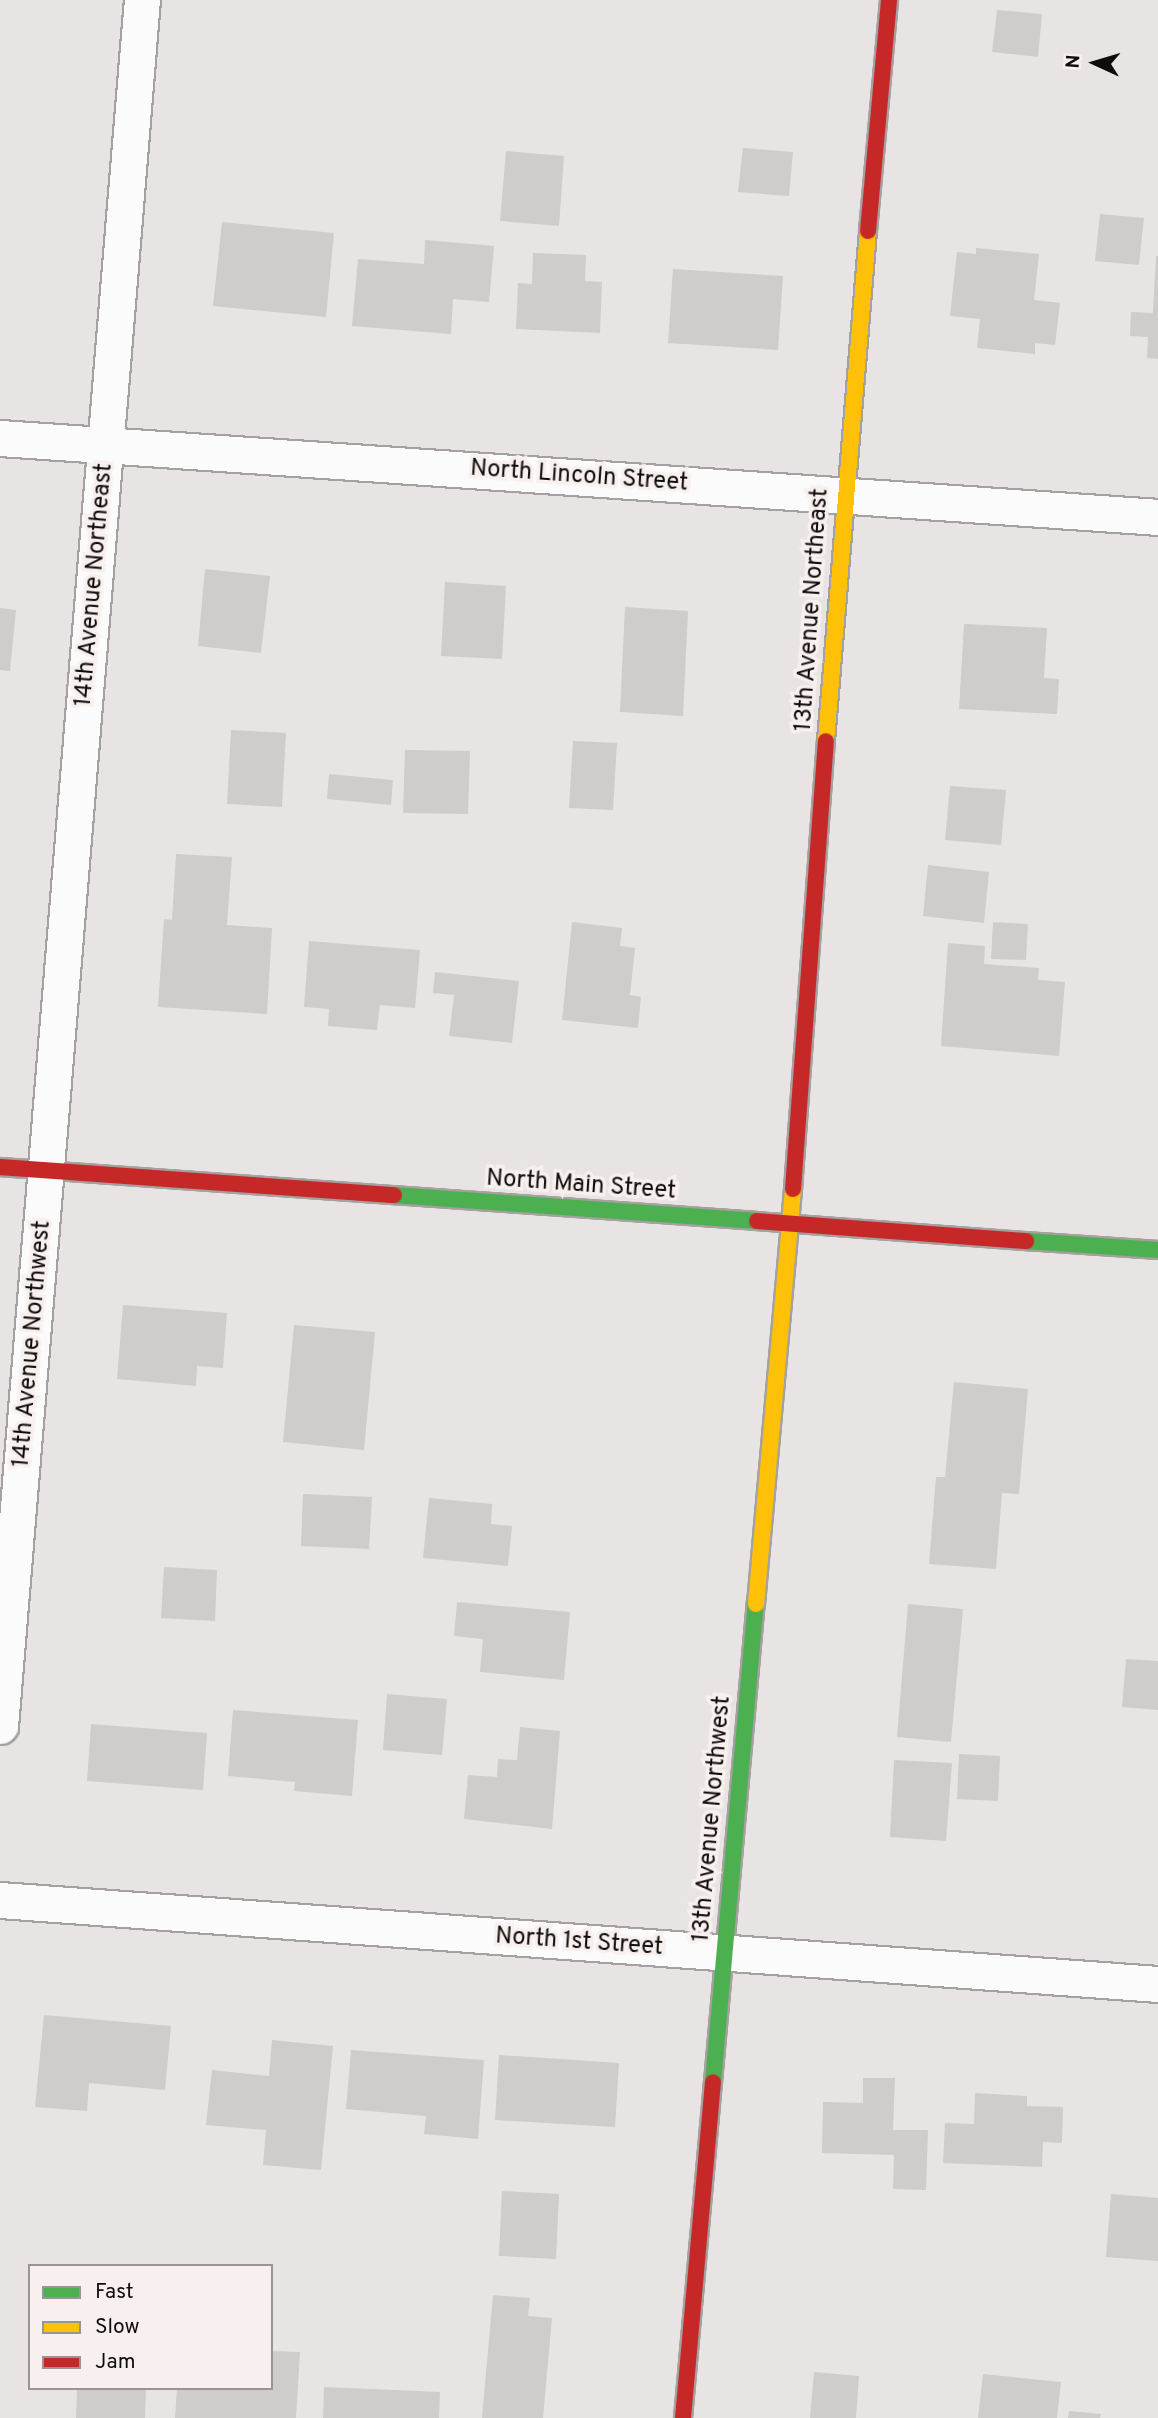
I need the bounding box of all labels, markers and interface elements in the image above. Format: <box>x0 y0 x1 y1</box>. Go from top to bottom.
north arrow <box>1060 28 1130 98</box>
text: N <box>1062 54 1086 69</box>
street label: North Lincoln Street <box>469 455 689 499</box>
street label: 14th Avenue Northeast <box>70 462 120 708</box>
street label: 13th Avenue Northeast <box>790 487 836 733</box>
street label: North Main Street <box>485 1165 677 1207</box>
street label: 14th Avenue Northwest <box>8 1219 58 1469</box>
street label: 13th Avenue Northwest <box>688 1694 738 1944</box>
street label: North 1st Street <box>494 1923 664 1963</box>
legend <box>28 2264 273 2390</box>
text: Fast <box>95 2279 134 2306</box>
text: Slow <box>95 2314 140 2341</box>
text: Jam <box>95 2349 136 2376</box>

